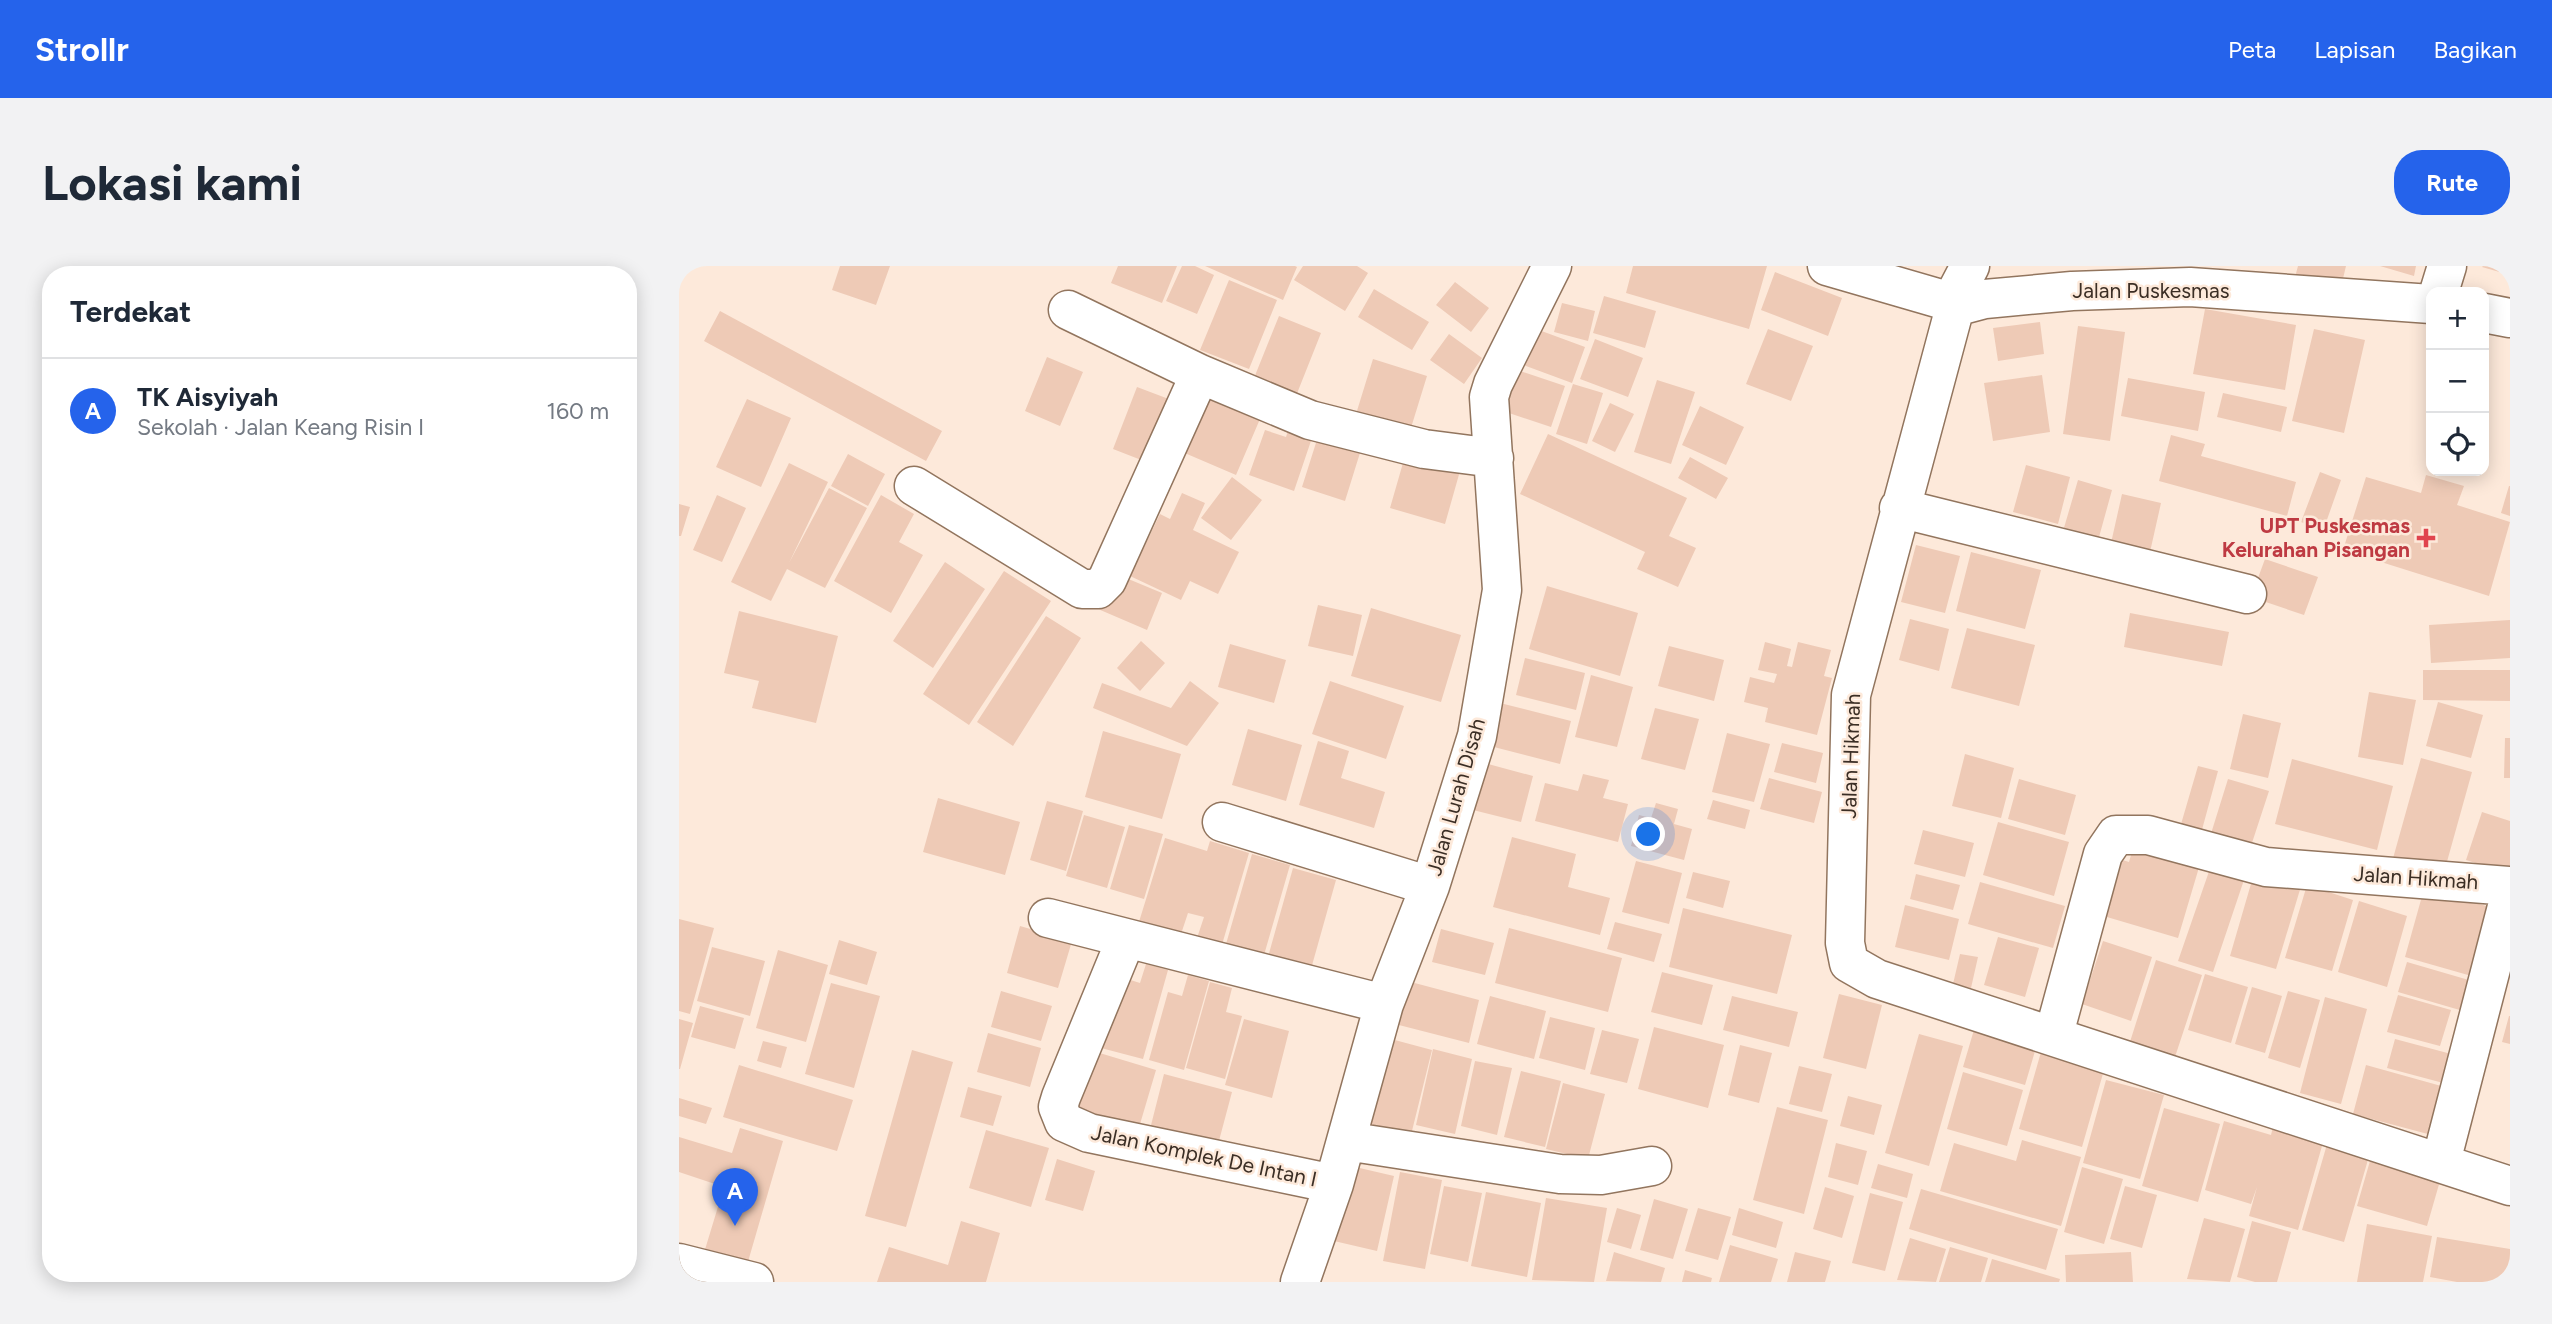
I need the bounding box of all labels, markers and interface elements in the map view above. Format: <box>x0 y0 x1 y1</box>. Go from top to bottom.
text: Strollr <box>35 30 129 69</box>
text: Peta <box>2228 35 2276 64</box>
text: Lapisan <box>2314 35 2395 64</box>
text: Bagikan <box>2433 35 2517 64</box>
button: Rute <box>2394 150 2510 215</box>
text: Lokasi kami <box>42 153 302 212</box>
street label: Jalan Puskesmas <box>2073 278 2229 303</box>
map controls <box>2426 287 2489 476</box>
button: + <box>2426 287 2489 350</box>
text: Terdekat <box>70 293 191 330</box>
button: − <box>2426 350 2489 413</box>
text: TK Aisyiyah <box>137 381 278 413</box>
text: A <box>85 397 101 425</box>
text: 160 m <box>546 397 609 425</box>
text: Sekolah · Jalan Keang Risin I <box>137 413 424 441</box>
button: locate <box>2426 413 2489 476</box>
place label: UPT Puskesmas Kelurahan Pisangan <box>2222 513 2410 562</box>
marker: UPT Puskesmas Kelurahan Pisangan <box>2416 528 2436 548</box>
street label: Jalan Hikmah <box>1836 693 1865 819</box>
street label: Jalan Lurah Disah <box>1421 715 1490 878</box>
your location <box>1631 817 1665 851</box>
street label: Jalan Hikmah <box>2353 861 2479 894</box>
street label: Jalan Komplek De Intan I <box>1089 1119 1319 1192</box>
pin: A <box>712 1168 758 1226</box>

